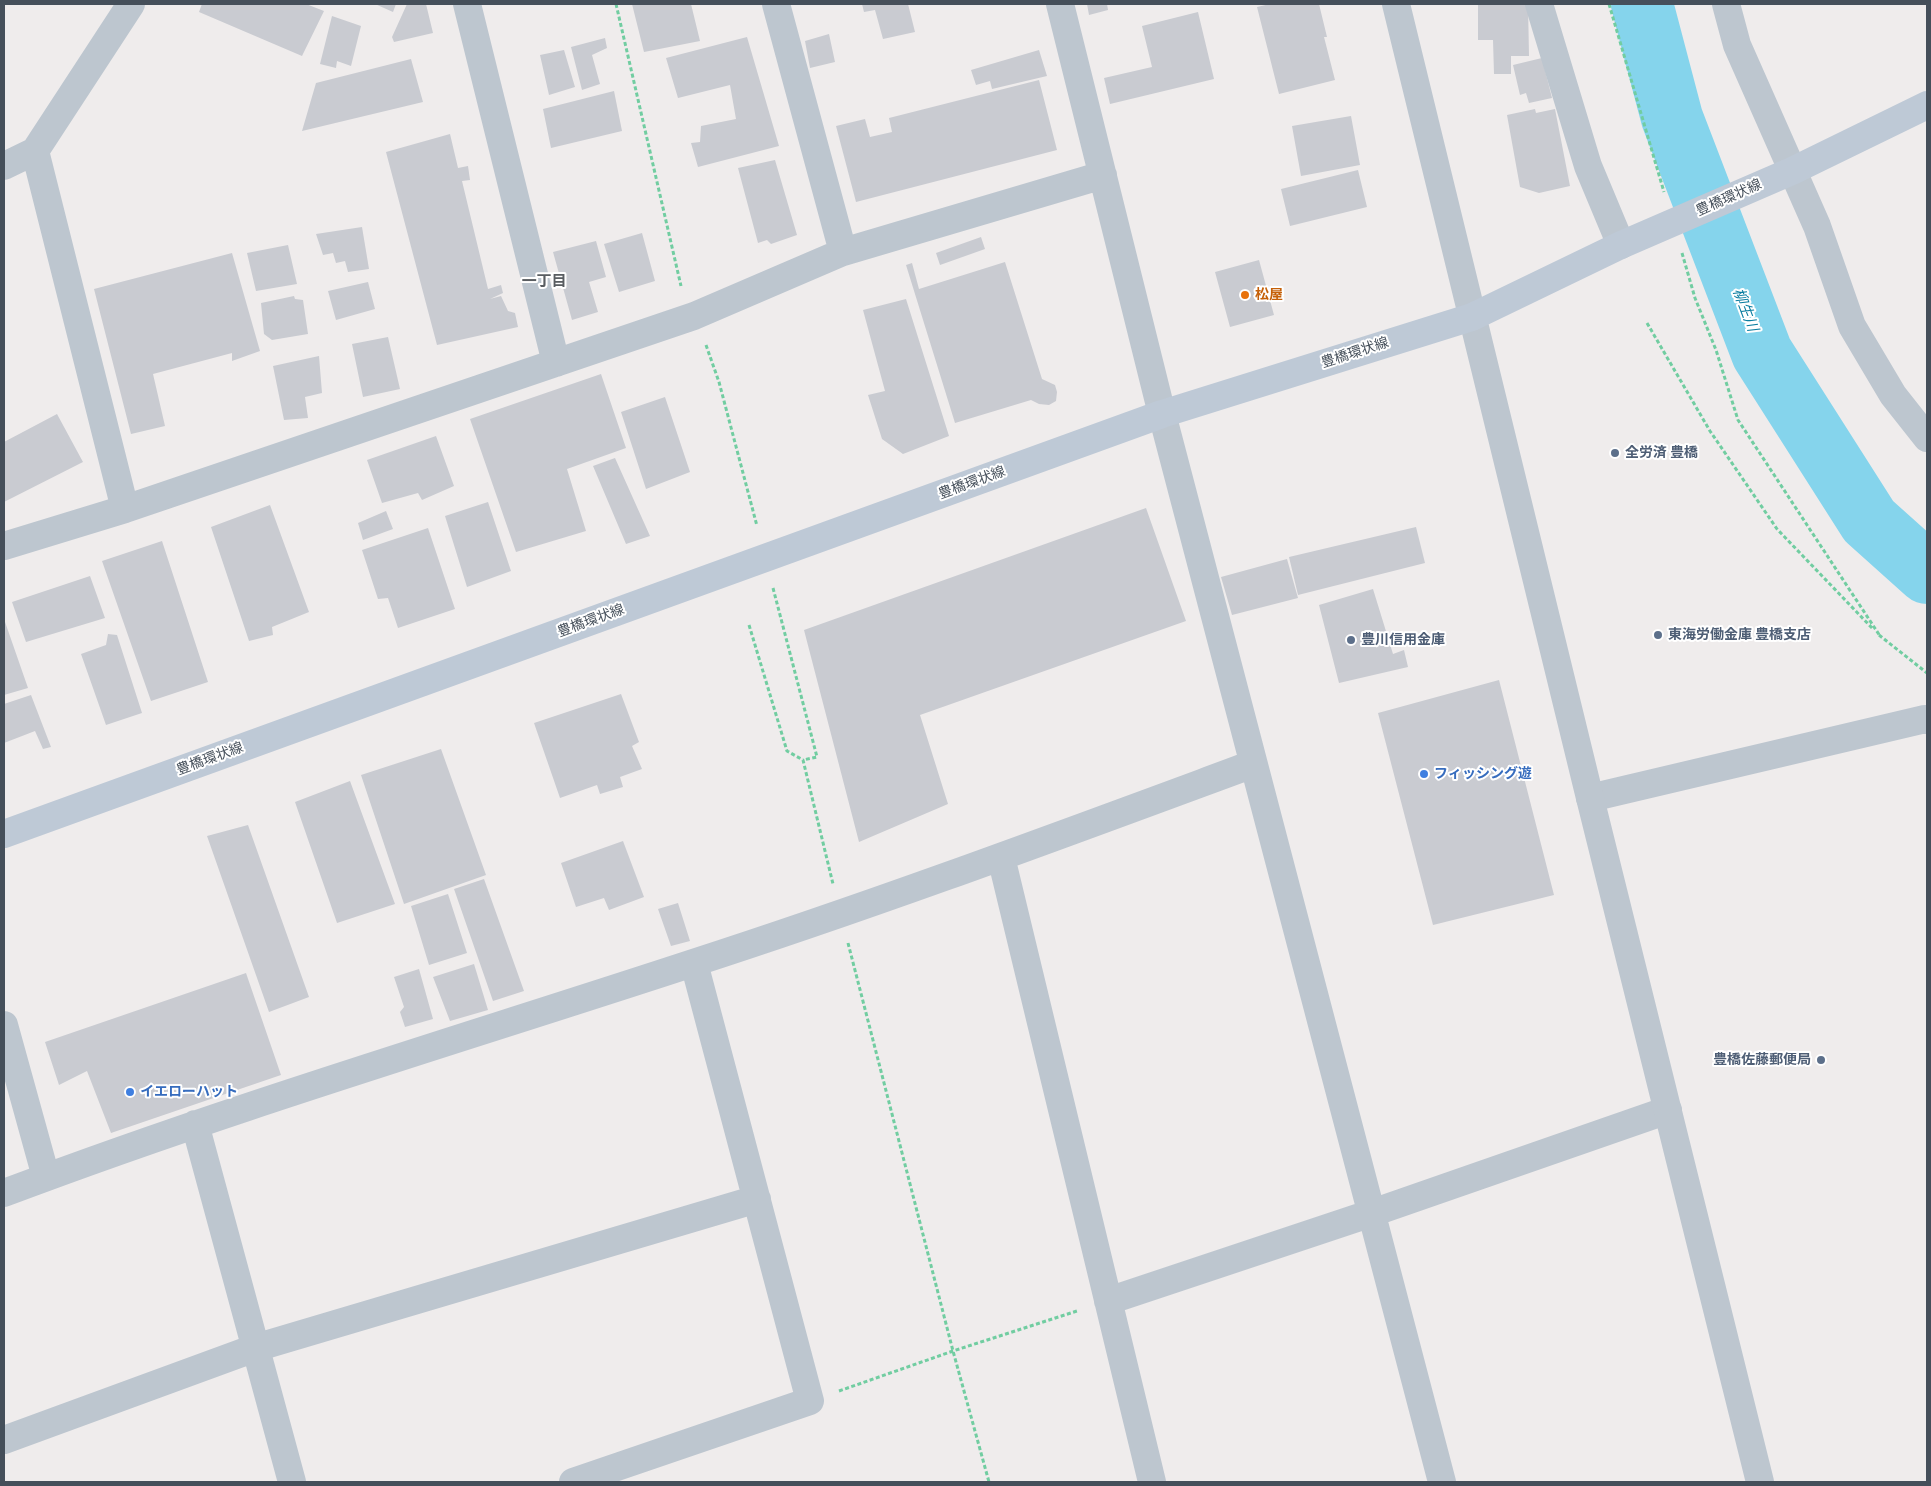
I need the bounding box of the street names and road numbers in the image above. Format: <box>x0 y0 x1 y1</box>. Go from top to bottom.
street label: 豊橋環状線 <box>1694 176 1764 220</box>
street label: 豊橋環状線 <box>1319 334 1391 372</box>
street label: 豊橋環状線 <box>936 463 1008 503</box>
street label: 豊橋環状線 <box>555 601 627 641</box>
street label: 豊橋環状線 <box>174 739 246 779</box>

